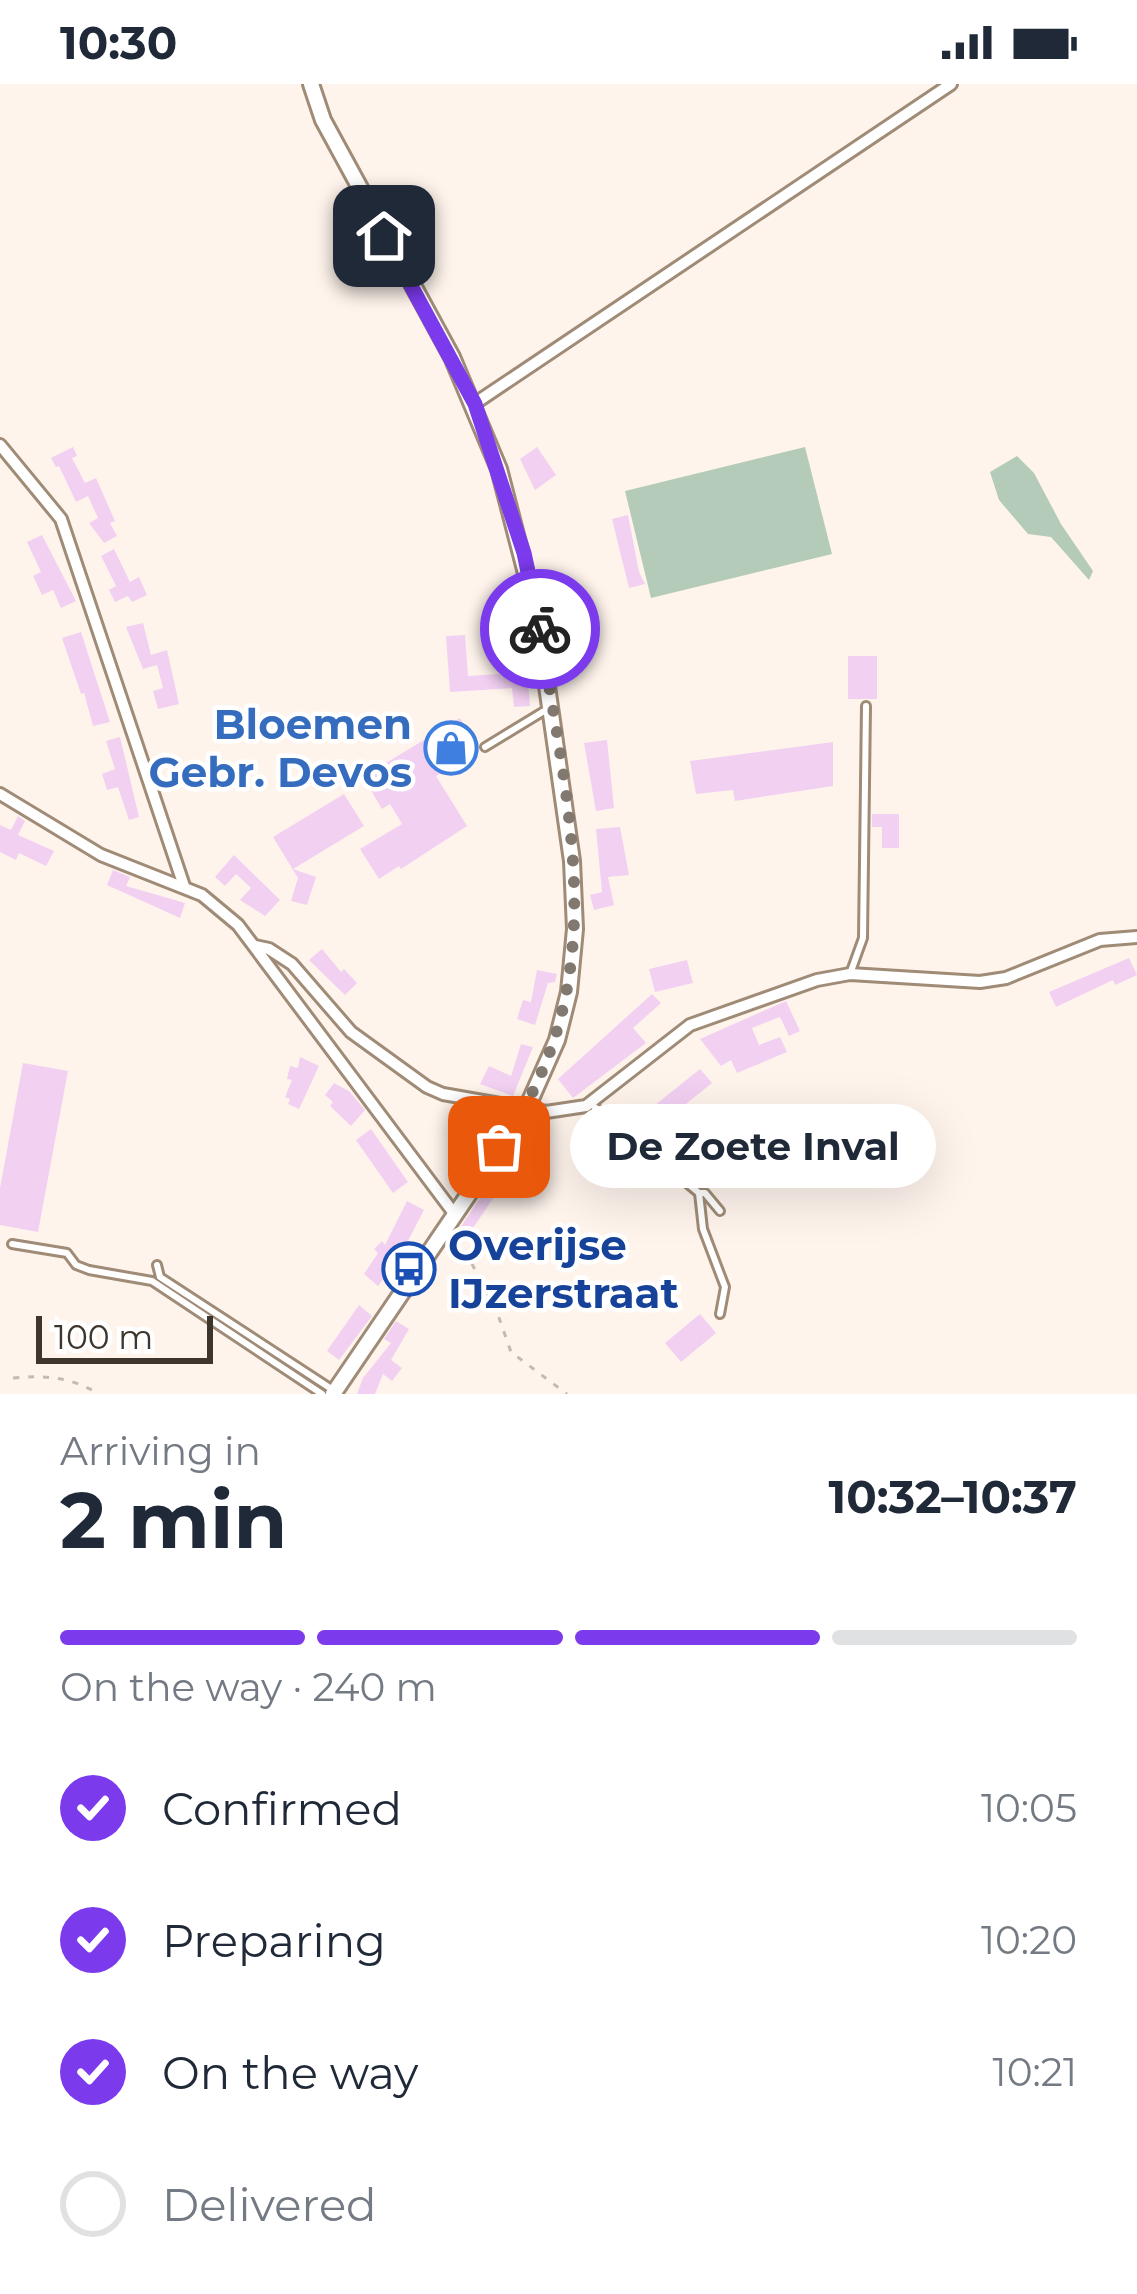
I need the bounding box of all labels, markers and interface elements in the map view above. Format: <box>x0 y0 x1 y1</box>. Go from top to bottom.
text: 10:30 <box>60 15 177 70</box>
pin <box>333 185 435 287</box>
icon: home <box>351 203 417 269</box>
courier <box>480 569 600 689</box>
icon: bike <box>507 596 573 662</box>
place label: Bloemen Gebr. Devos <box>148 698 412 798</box>
shop icon: Bloemen Gebr. Devos <box>423 720 479 776</box>
pin <box>448 1096 550 1198</box>
callout: De Zoete Inval <box>571 1105 937 1189</box>
icon: bag <box>466 1114 532 1180</box>
text: De Zoete Inval <box>606 1122 900 1170</box>
place label: Overijse IJzerstraat <box>448 1219 679 1319</box>
bus stop icon: Overijse IJzerstraat <box>381 1241 437 1297</box>
scale bar <box>36 1310 213 1363</box>
text: 100 m <box>54 1317 153 1357</box>
text: Arriving in <box>60 1427 261 1475</box>
text: 10:32–10:37 <box>829 1469 1077 1524</box>
text: 2 min <box>60 1472 287 1568</box>
text: On the way · 240 m <box>60 1663 437 1711</box>
icon: check <box>60 1775 126 1841</box>
text: Confirmed <box>162 1781 402 1836</box>
text: 10:05 <box>981 1784 1077 1832</box>
icon: check <box>60 1907 126 1973</box>
text: Preparing <box>162 1913 386 1968</box>
text: 10:20 <box>981 1916 1077 1964</box>
icon: check <box>60 2039 126 2105</box>
text: On the way <box>162 2045 418 2100</box>
text: 10:21 <box>993 2048 1077 2096</box>
text: Delivered <box>162 2177 377 2232</box>

